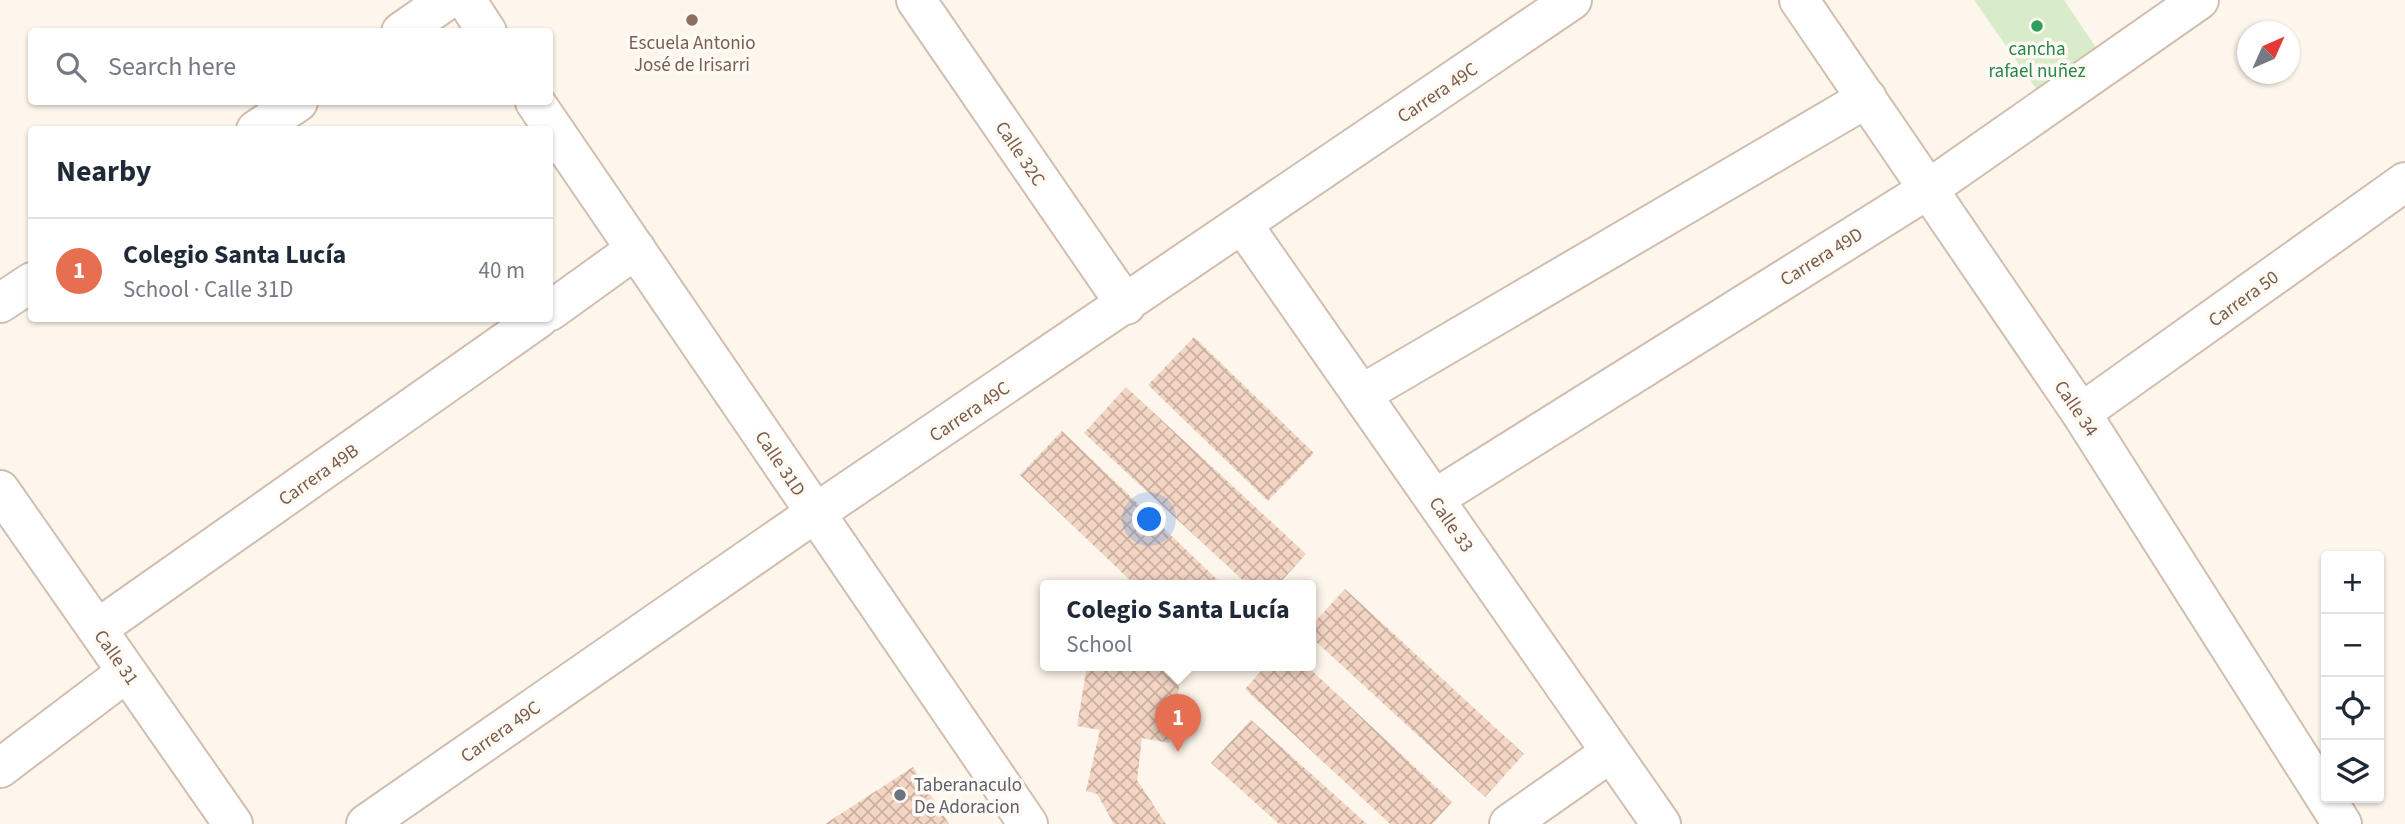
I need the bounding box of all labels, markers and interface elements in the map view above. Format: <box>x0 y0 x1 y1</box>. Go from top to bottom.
marker: Escuela Antonio José de Irisarri <box>684 12 700 28</box>
marker: cancha rafael nuñez <box>2029 18 2045 34</box>
north arrow <box>2237 21 2300 84</box>
search box <box>28 28 553 105</box>
place label: Escuela Antonio José de Irisarri <box>628 30 756 79</box>
place label: cancha rafael nuñez <box>1988 36 2086 85</box>
icon: search <box>52 48 90 86</box>
text: Search here <box>108 48 236 85</box>
street label: Carrera 49C <box>1392 56 1484 130</box>
street label: Calle 32C <box>988 116 1051 192</box>
text: Nearby <box>56 150 151 193</box>
street label: Carrera 49D <box>1775 221 1868 293</box>
text: Colegio Santa Lucía <box>123 236 346 273</box>
text: 1 <box>73 254 85 287</box>
text: 40 m <box>478 254 525 287</box>
street label: Carrera 50 <box>2203 264 2285 334</box>
text: School · Calle 31D <box>123 273 293 306</box>
street label: Carrera 49C <box>924 375 1016 449</box>
street label: Calle 34 <box>2047 375 2104 442</box>
street label: Calle 31D <box>748 426 812 502</box>
street label: Carrera 49B <box>273 438 364 513</box>
street label: Calle 33 <box>1422 492 1480 558</box>
your location <box>1132 502 1166 536</box>
map controls <box>2321 551 2384 803</box>
button: + <box>2321 551 2384 614</box>
popup <box>1040 580 1316 671</box>
text: Colegio Santa Lucía <box>1066 591 1290 628</box>
button: − <box>2321 614 2384 677</box>
street label: Calle 31 <box>87 625 145 691</box>
text: School <box>1066 628 1132 661</box>
button: locate <box>2321 677 2384 740</box>
pin: 1 <box>1155 694 1201 752</box>
street label: Carrera 49C <box>455 695 546 770</box>
button: layers <box>2321 740 2384 803</box>
place label: Taberanaculo De Adoracion <box>914 772 1022 821</box>
marker: Taberanaculo De Adoracion <box>892 787 908 803</box>

